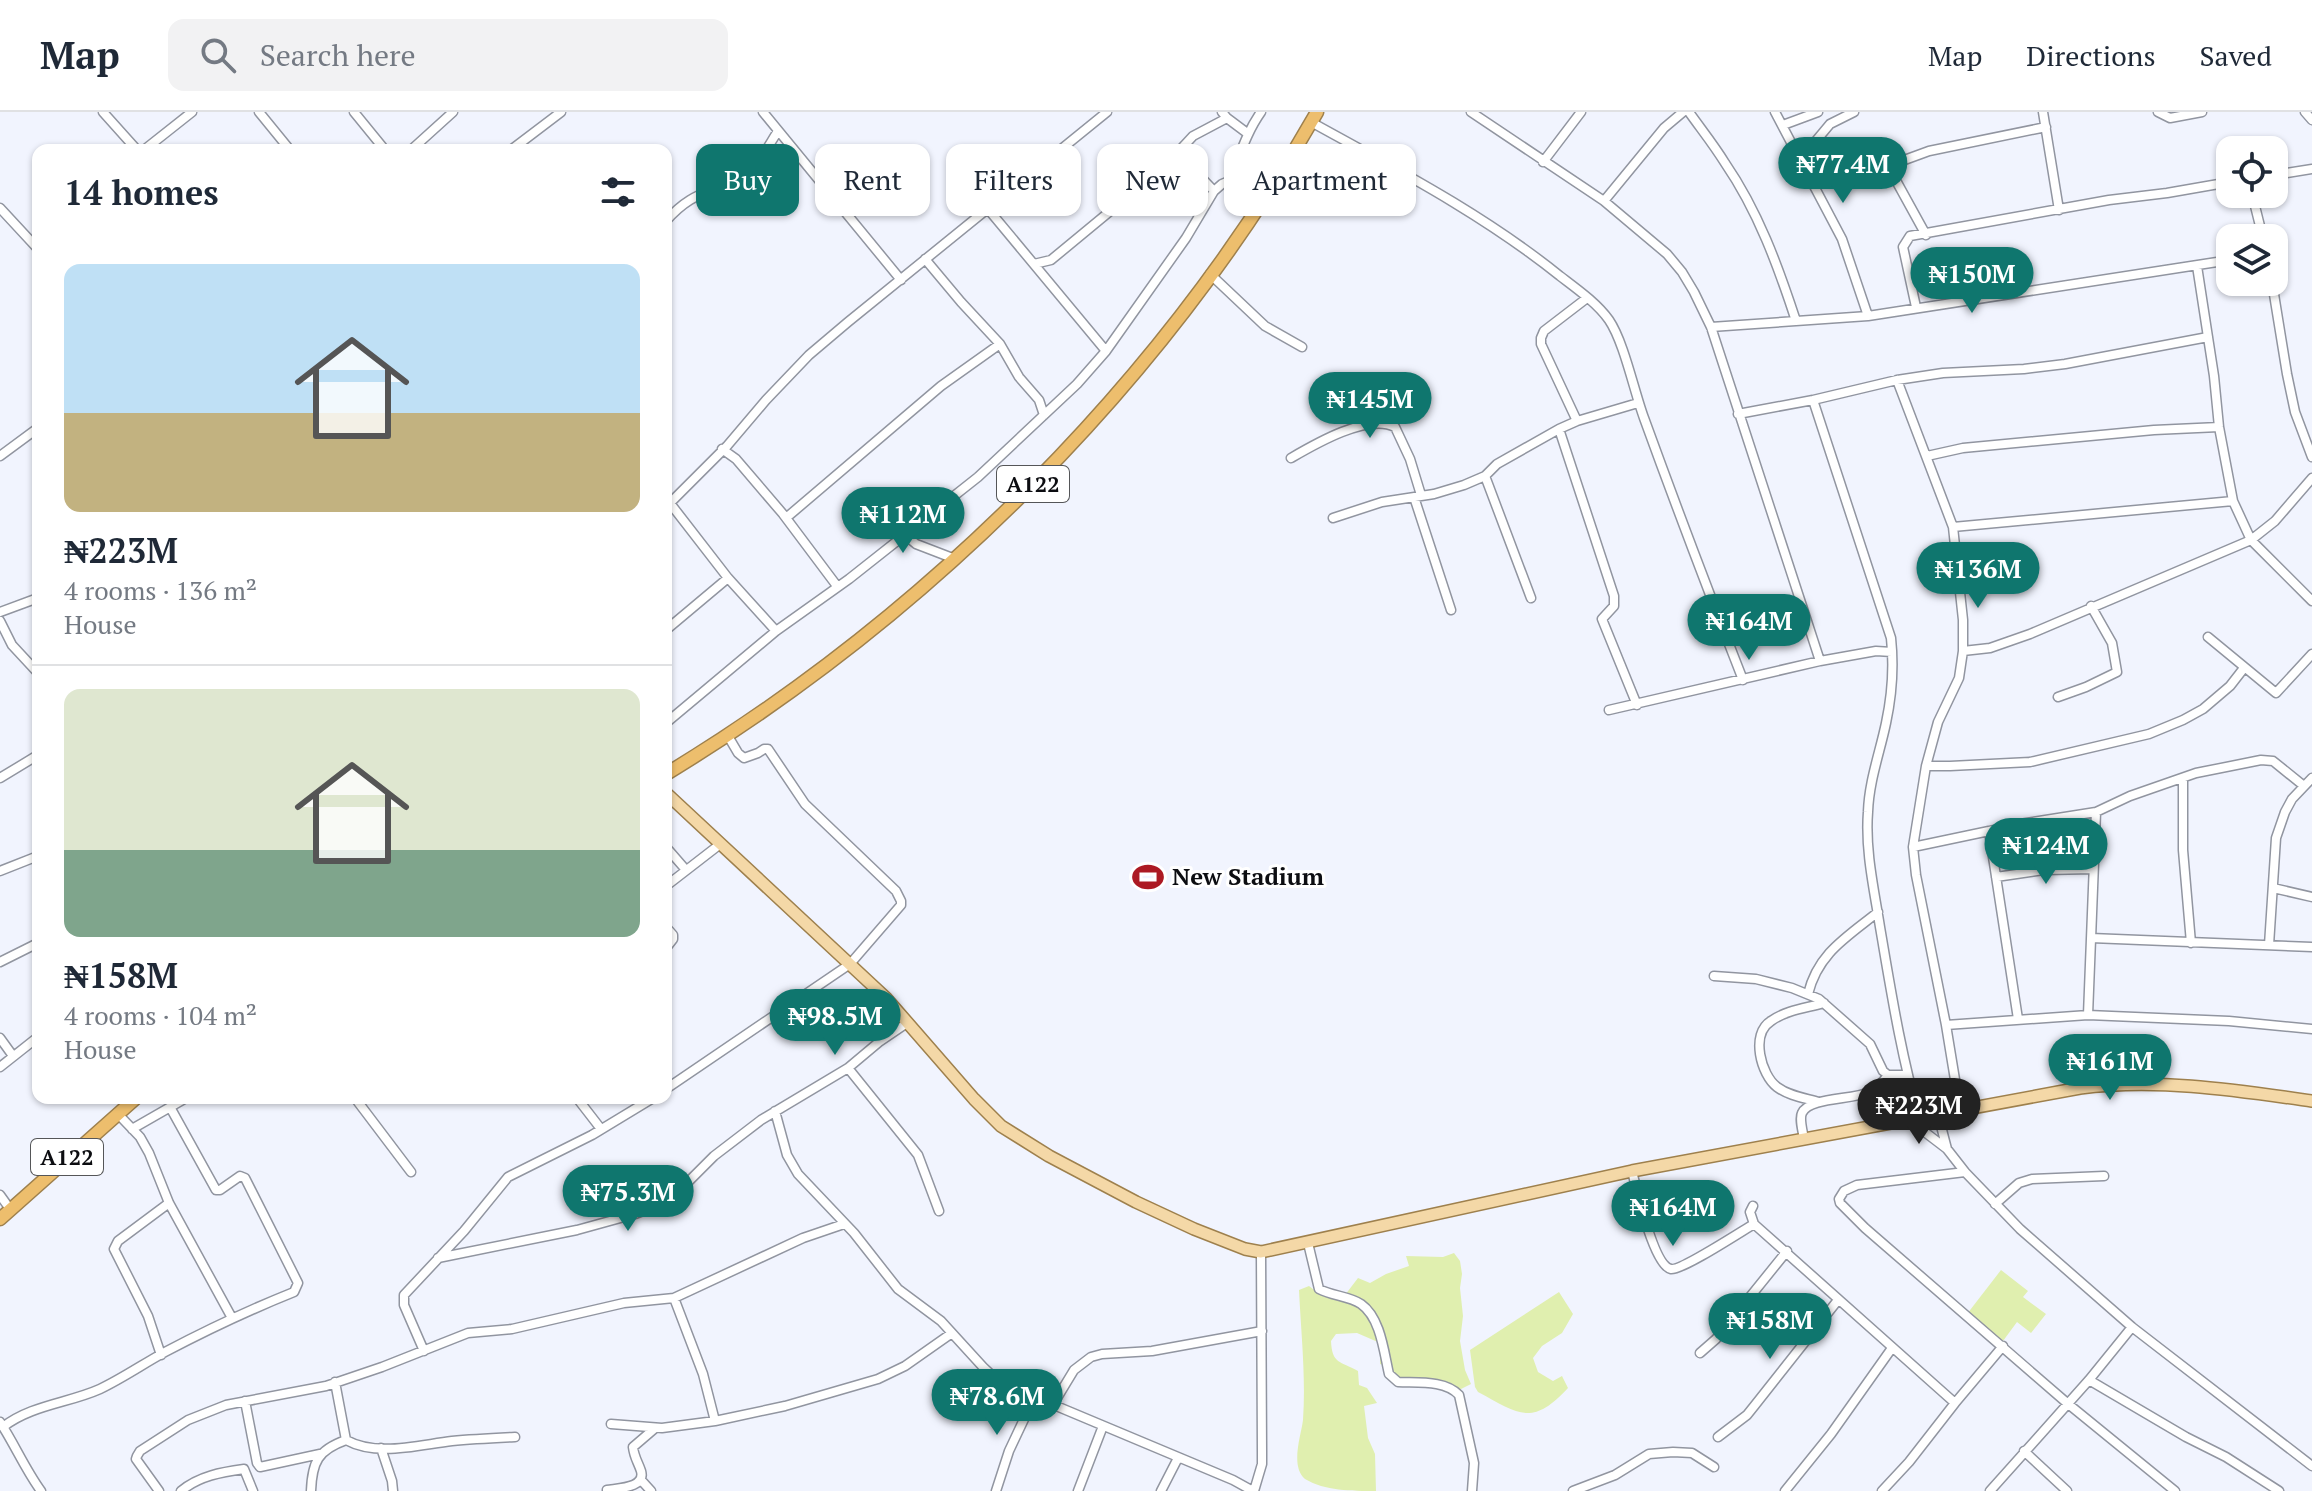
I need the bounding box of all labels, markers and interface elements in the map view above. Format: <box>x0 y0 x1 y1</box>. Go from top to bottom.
search box <box>168 19 728 91</box>
text: Map <box>40 30 120 80</box>
icon: search <box>196 33 240 77</box>
text: Search here <box>260 35 416 75</box>
text: Map <box>1928 37 1982 74</box>
text: Directions <box>2026 37 2156 74</box>
text: Saved <box>2200 37 2272 74</box>
map controls <box>2216 136 2288 296</box>
button: locate <box>2216 136 2288 208</box>
pin: ₦77.4M <box>1778 137 1908 205</box>
chip: Buy <box>696 144 799 216</box>
chip: Rent <box>815 144 930 216</box>
chip: Filters <box>946 144 1081 216</box>
chip: New <box>1097 144 1208 216</box>
chip: Apartment <box>1224 144 1416 216</box>
text: ₦77.4M <box>1796 146 1890 180</box>
text: 14 homes <box>64 170 219 215</box>
icon: filters <box>596 170 640 214</box>
button: layers <box>2216 224 2288 296</box>
pin: ₦150M <box>1916 247 2028 315</box>
text: ₦150M <box>1928 256 2016 290</box>
icon: home <box>280 316 424 460</box>
pin: ₦145M <box>1314 372 1426 440</box>
text: ₦145M <box>1326 381 1414 415</box>
road number: A122 <box>997 466 1069 502</box>
pin: ₦112M <box>847 487 959 555</box>
text: ₦112M <box>859 496 947 530</box>
text: ₦223M <box>64 528 178 573</box>
pin: ₦136M <box>1922 542 2034 610</box>
text: ₦136M <box>1934 551 2022 585</box>
text: 4 rooms · 136 m² <box>64 573 257 607</box>
pin: ₦164M <box>1693 594 1805 662</box>
text: ₦164M <box>1705 603 1793 637</box>
text: House <box>64 607 137 641</box>
icon: home <box>280 741 424 885</box>
pin: ₦124M <box>1990 818 2102 886</box>
text: ₦124M <box>2002 827 2090 861</box>
sports icon: New Stadium <box>1131 860 1165 894</box>
place label: New Stadium <box>1172 860 1324 892</box>
text: ₦158M <box>64 953 178 998</box>
pin: ₦98.5M <box>770 989 900 1057</box>
text: 4 rooms · 104 m² <box>64 998 257 1032</box>
text: ₦98.5M <box>788 998 882 1032</box>
text: House <box>64 1032 137 1066</box>
pin: ₦161M <box>2054 1034 2166 1102</box>
text: ₦161M <box>2066 1043 2154 1077</box>
pin: ₦223M <box>1863 1078 1975 1146</box>
text: ₦223M <box>1875 1087 1963 1121</box>
road number: A122 <box>31 1139 103 1175</box>
pin: ₦75.3M <box>563 1165 693 1233</box>
text: ₦75.3M <box>581 1174 675 1208</box>
pin: ₦164M <box>1617 1180 1729 1248</box>
text: ₦164M <box>1629 1189 1717 1223</box>
pin: ₦158M <box>1714 1293 1826 1361</box>
text: ₦158M <box>1726 1302 1814 1336</box>
pin: ₦78.6M <box>932 1369 1062 1437</box>
text: ₦78.6M <box>950 1378 1044 1412</box>

